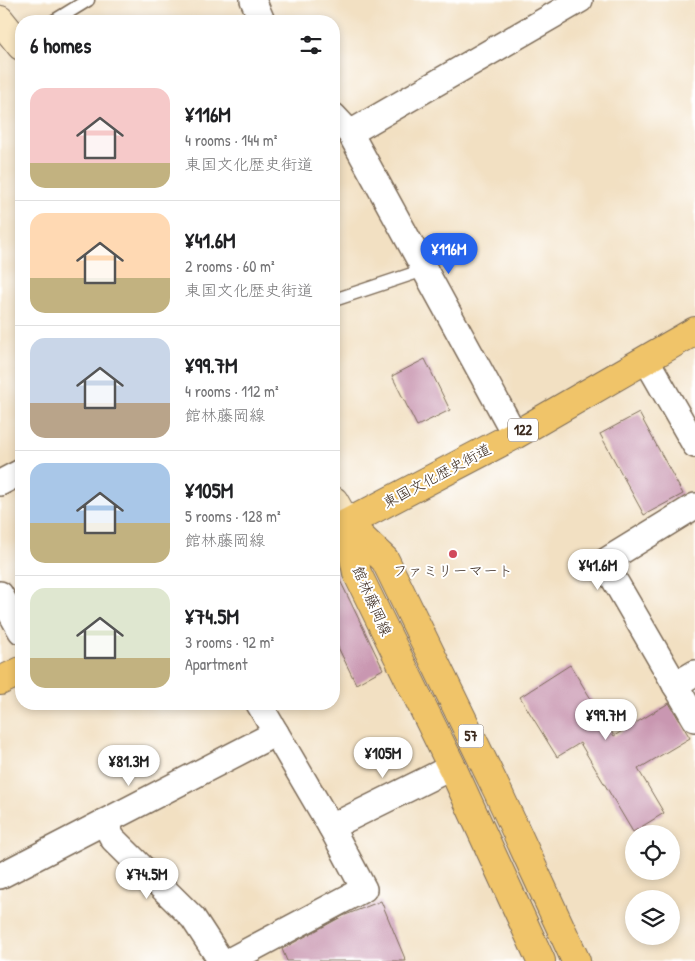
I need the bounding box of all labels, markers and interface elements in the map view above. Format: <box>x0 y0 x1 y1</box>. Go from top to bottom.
text: 6 homes <box>30 31 91 60</box>
icon: filters <box>297 31 325 59</box>
text: ¥116M <box>185 100 231 129</box>
icon: home <box>70 108 130 168</box>
text: 4 rooms · 144 m² <box>185 129 277 151</box>
text: 東国文化歴史街道 <box>185 153 313 175</box>
text: ¥41.6M <box>185 226 236 255</box>
pin: ¥116M <box>414 232 484 275</box>
icon: home <box>70 233 130 293</box>
text: ¥116M <box>432 238 466 260</box>
text: 2 rooms · 60 m² <box>185 255 275 277</box>
text: 東国文化歴史街道 <box>185 279 313 301</box>
text: ¥99.7M <box>185 351 238 380</box>
icon: home <box>70 358 130 418</box>
text: 4 rooms · 112 m² <box>185 380 279 402</box>
text: 館林藤岡線 <box>185 404 265 426</box>
road number: 122 <box>508 418 538 442</box>
street label: 東国文化歴史街道 <box>379 438 495 513</box>
text: ¥105M <box>185 476 233 505</box>
icon: home <box>70 483 130 543</box>
text: 5 rooms · 128 m² <box>185 505 281 527</box>
text: 館林藤岡線 <box>185 529 265 551</box>
marker: ファミリーマート <box>447 548 459 560</box>
pin: ¥41.6M <box>557 548 639 591</box>
text: ¥41.6M <box>579 554 617 576</box>
place label: ファミリーマート <box>393 560 513 581</box>
street label: 館林藤岡線 <box>348 562 397 639</box>
text: ¥74.5M <box>185 602 239 631</box>
icon: home <box>70 608 130 668</box>
text: 3 rooms · 92 m² <box>185 631 274 653</box>
text: Apartment <box>185 653 248 675</box>
pin: ¥99.7M <box>565 698 647 741</box>
text: ¥99.7M <box>586 704 626 726</box>
road number: 57 <box>458 724 484 748</box>
pin: ¥105M <box>348 736 418 779</box>
text: ¥105M <box>365 742 401 764</box>
pin: ¥81.3M <box>88 744 170 787</box>
text: ¥81.3M <box>109 750 149 772</box>
map controls <box>625 825 680 945</box>
button: locate <box>625 825 680 880</box>
pin: ¥74.5M <box>106 858 188 900</box>
text: ¥74.5M <box>126 863 168 885</box>
button: layers <box>625 890 680 945</box>

